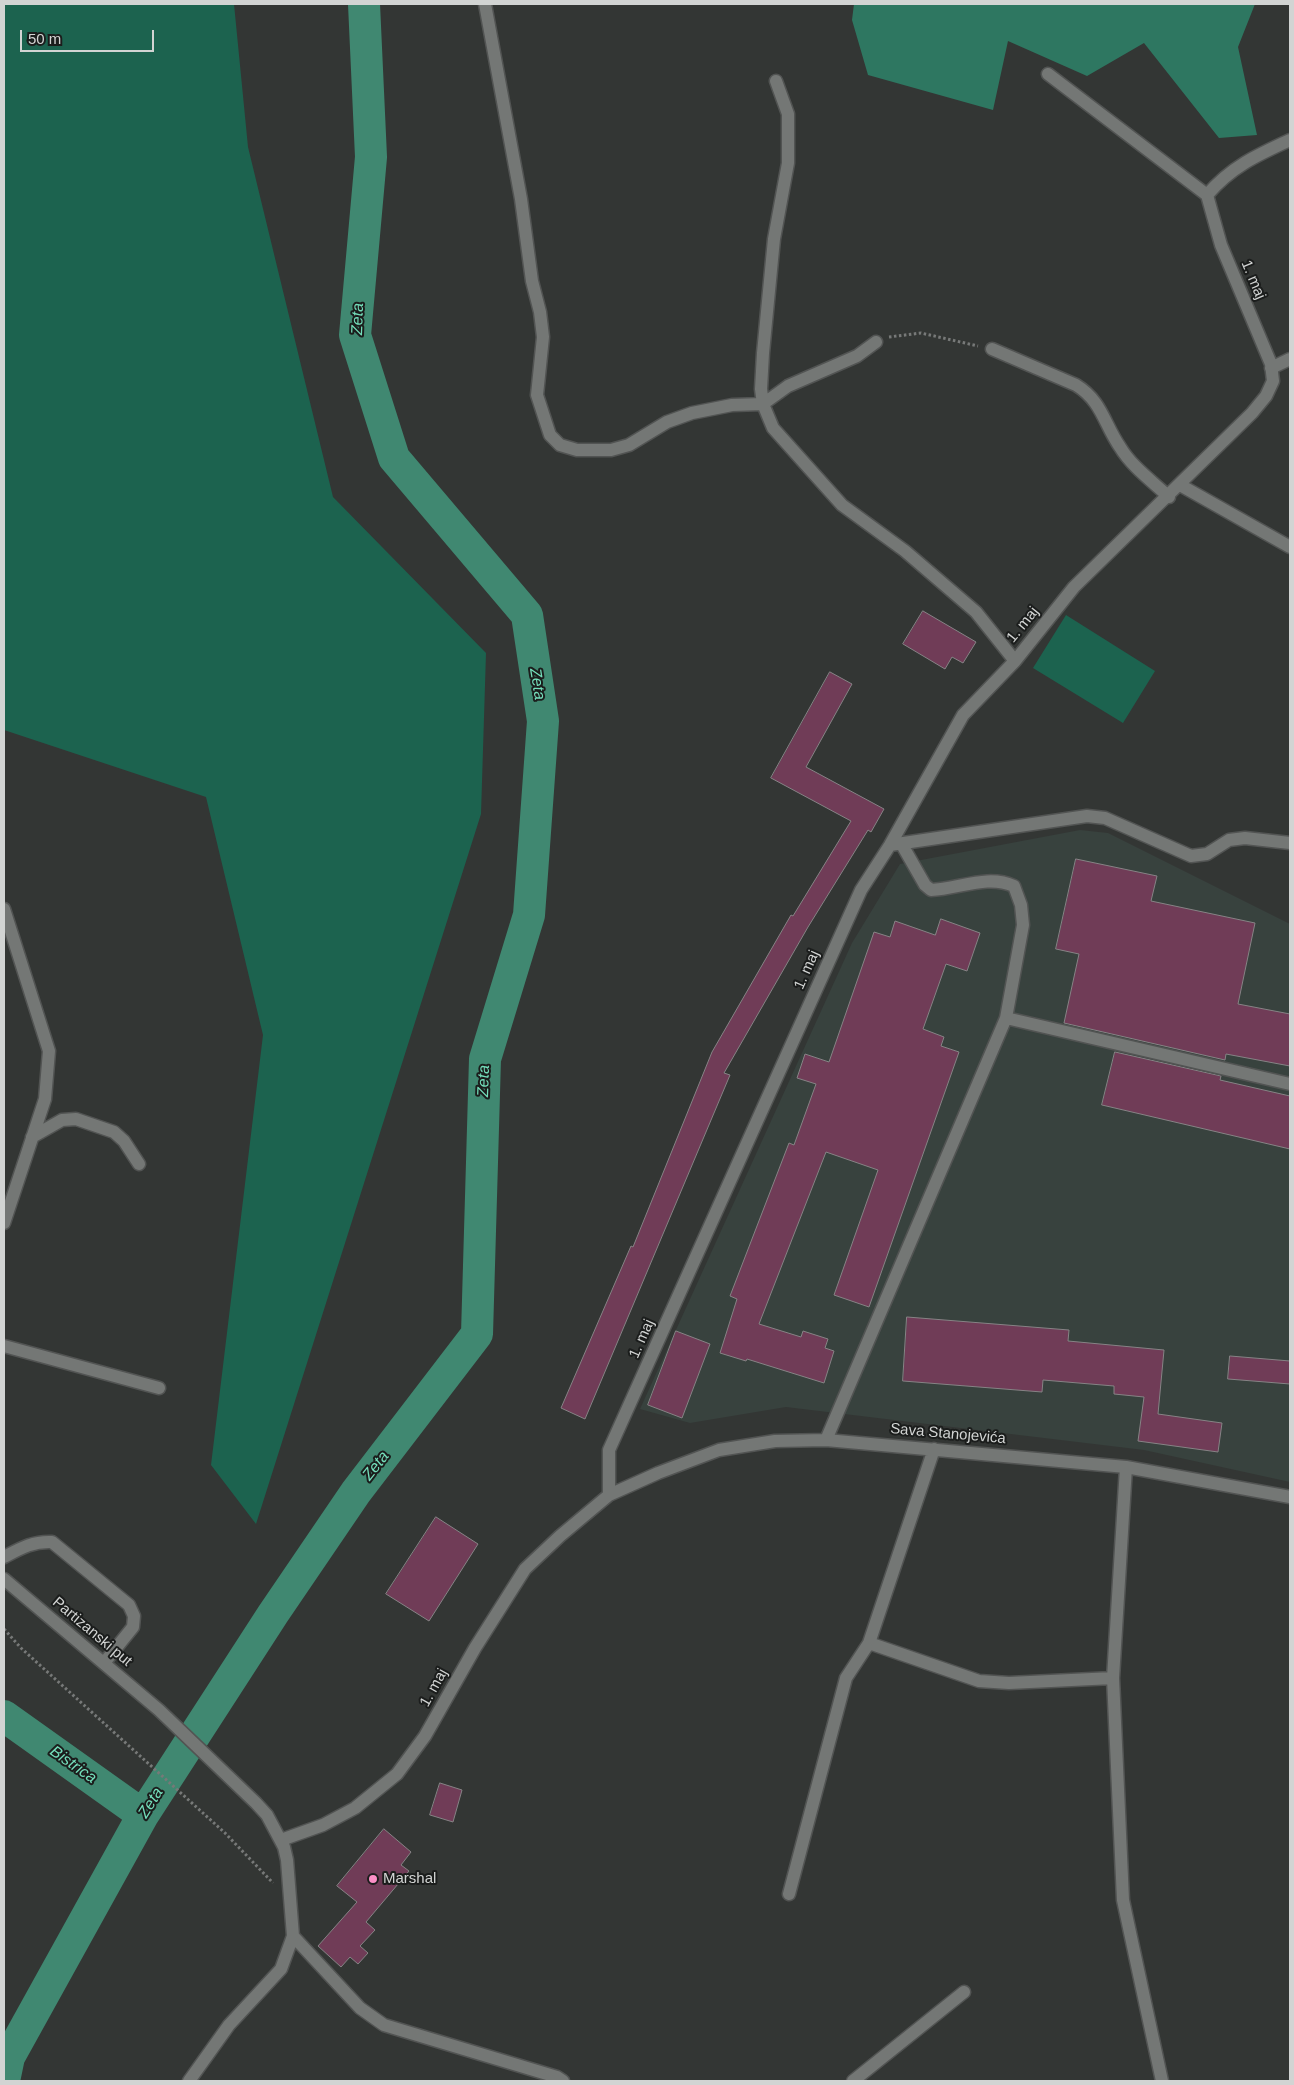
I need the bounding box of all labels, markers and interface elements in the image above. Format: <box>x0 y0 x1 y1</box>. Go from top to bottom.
scale bar <box>22 20 156 52</box>
text: 50 m <box>28 30 61 47</box>
street label: 1. maj <box>1237 258 1269 302</box>
water label: Zeta <box>348 303 368 335</box>
street label: 1. maj <box>1003 603 1043 647</box>
water label: Zeta <box>525 667 549 701</box>
street label: 1. maj <box>790 948 824 992</box>
water label: Zeta <box>474 1065 494 1097</box>
street label: 1. maj <box>625 1317 659 1361</box>
street label: Sava Stanojevića <box>889 1420 1007 1448</box>
water label: Zeta <box>359 1447 393 1485</box>
street label: Partizanski put <box>49 1593 135 1671</box>
street label: 1. maj <box>416 1666 452 1710</box>
water label: Bistrica <box>46 1742 100 1788</box>
water label: Zeta <box>134 1784 168 1822</box>
place label: Marshal <box>383 1870 436 1888</box>
marker: Marshal <box>367 1873 379 1885</box>

